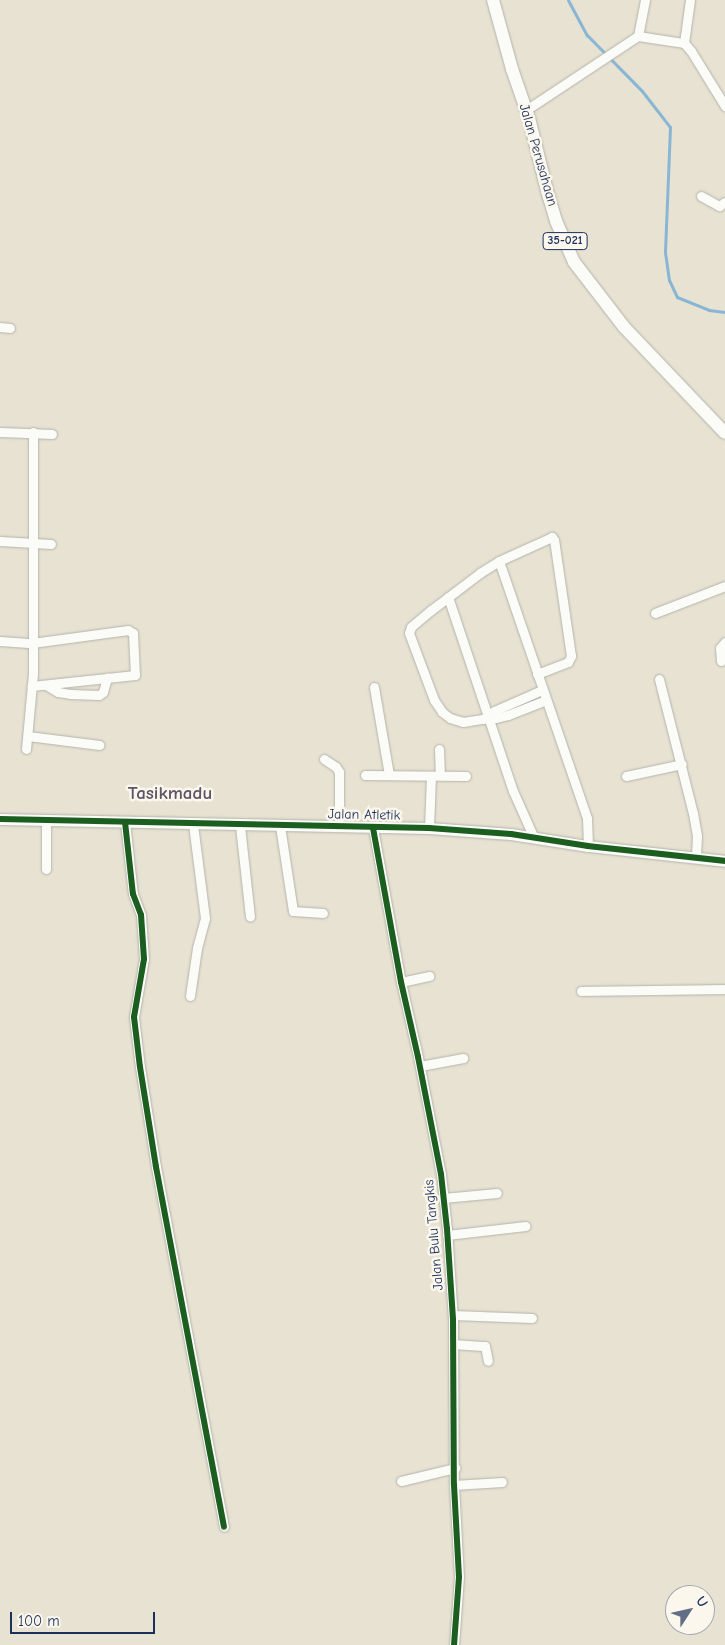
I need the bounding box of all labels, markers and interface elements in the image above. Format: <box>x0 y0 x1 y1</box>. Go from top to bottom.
street label: Jalan Perusahaan <box>515 102 561 208</box>
road number: 35-021 <box>542 232 588 250</box>
district label: Tasikmadu <box>128 783 212 805</box>
street label: Jalan Atletik <box>328 806 400 824</box>
street label: Jalan Bulu Tangkis <box>421 1179 447 1291</box>
north arrow <box>665 1585 715 1635</box>
text: U <box>692 1593 712 1610</box>
scale bar <box>12 1602 158 1634</box>
text: 100 m <box>18 1612 60 1630</box>

